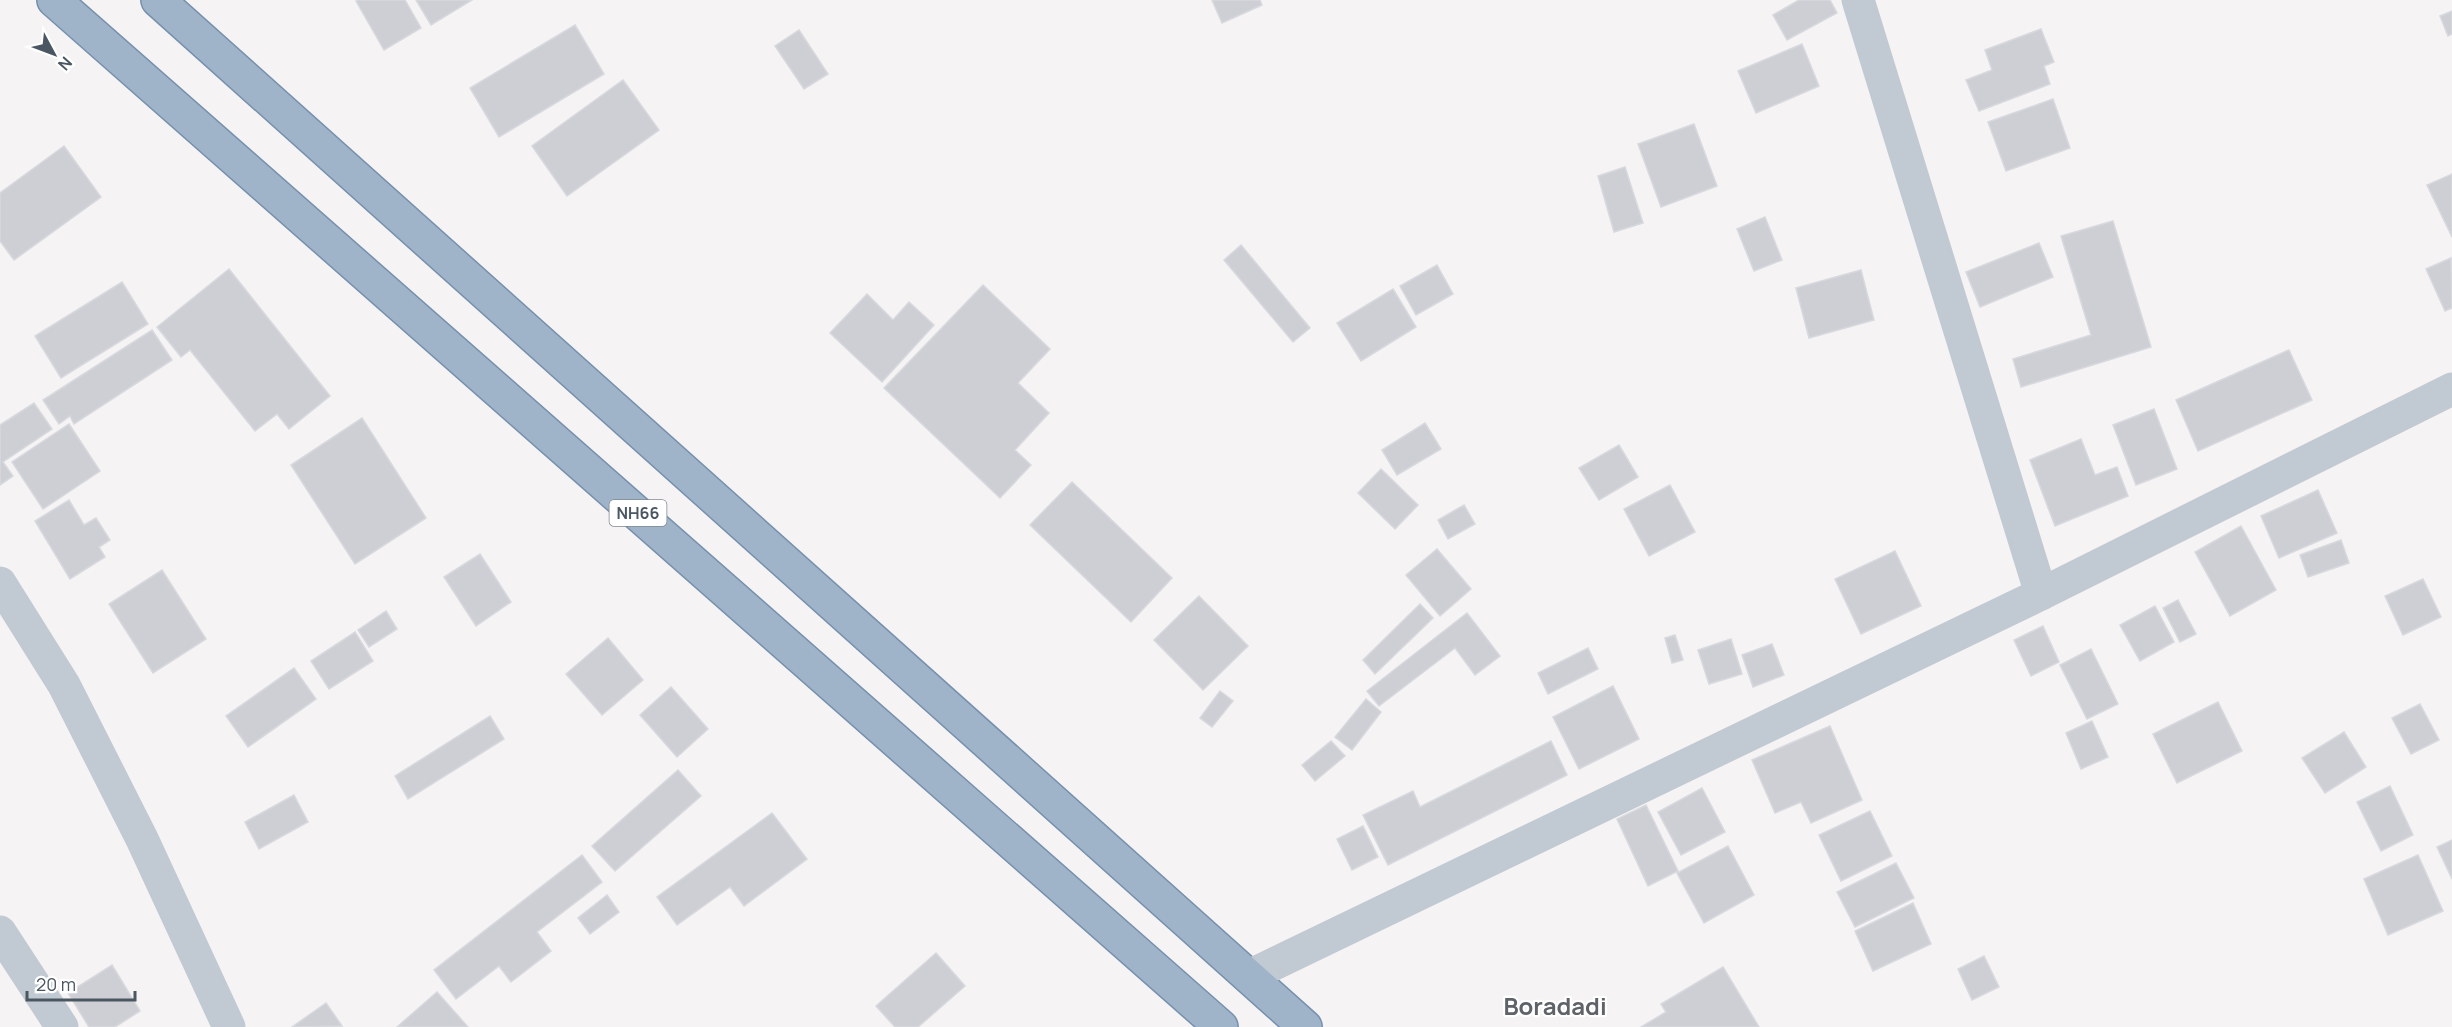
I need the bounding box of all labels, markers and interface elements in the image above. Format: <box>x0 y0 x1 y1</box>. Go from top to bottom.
north arrow <box>24 24 84 84</box>
text: N <box>53 52 77 75</box>
road number: NH66 <box>610 500 666 526</box>
scale bar <box>27 964 135 1002</box>
text: 20 m <box>36 972 76 996</box>
district label: Boradadi <box>1503 989 1607 1022</box>

